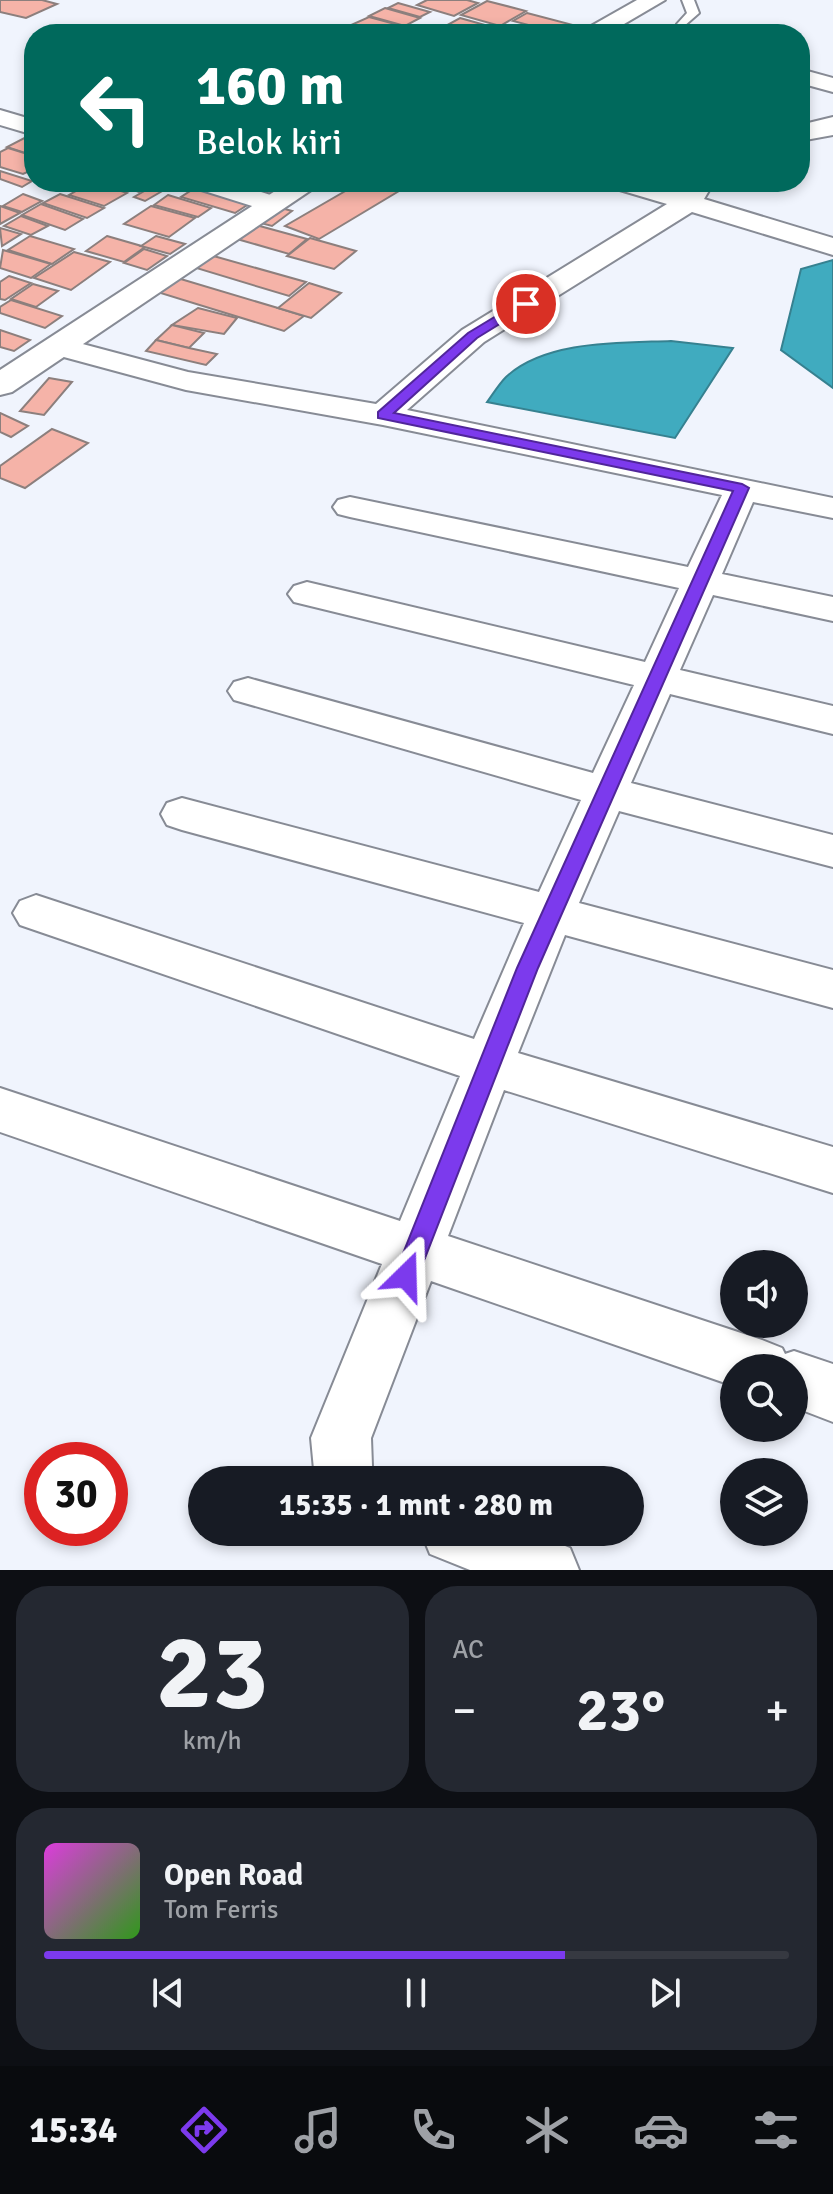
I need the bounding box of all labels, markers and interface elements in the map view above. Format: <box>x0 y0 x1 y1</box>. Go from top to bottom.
text: 160 m <box>196 51 344 120</box>
icon: left <box>64 56 168 160</box>
text: Belok kiri <box>196 120 342 165</box>
pin <box>492 270 560 338</box>
icon: arrive <box>504 282 548 326</box>
position arrow <box>364 1234 448 1318</box>
map controls <box>720 1250 808 1546</box>
button: sound <box>720 1250 808 1338</box>
button: search <box>720 1354 808 1442</box>
speed limit sign: 30 <box>24 1442 128 1546</box>
button: layers <box>720 1458 808 1546</box>
text: 15:35 · 1 mnt · 280 m <box>279 1487 553 1524</box>
text: 23 <box>156 1609 268 1737</box>
text: AC <box>453 1634 484 1666</box>
text: 23° <box>576 1674 665 1748</box>
text: − <box>453 1684 476 1738</box>
text: + <box>765 1684 789 1738</box>
text: km/h <box>183 1725 242 1757</box>
text: Open Road <box>164 1857 303 1894</box>
text: Tom Ferris <box>164 1894 278 1926</box>
icon: previous <box>146 1971 190 2015</box>
icon: pause <box>394 1971 438 2015</box>
icon: next <box>643 1971 687 2015</box>
icon: directions <box>176 2102 232 2158</box>
icon: music <box>290 2102 346 2158</box>
icon: phone <box>405 2102 461 2158</box>
icon: climate <box>519 2102 575 2158</box>
icon: car <box>633 2102 689 2158</box>
icon: filters <box>748 2102 804 2158</box>
text: 15:34 <box>29 2108 118 2153</box>

